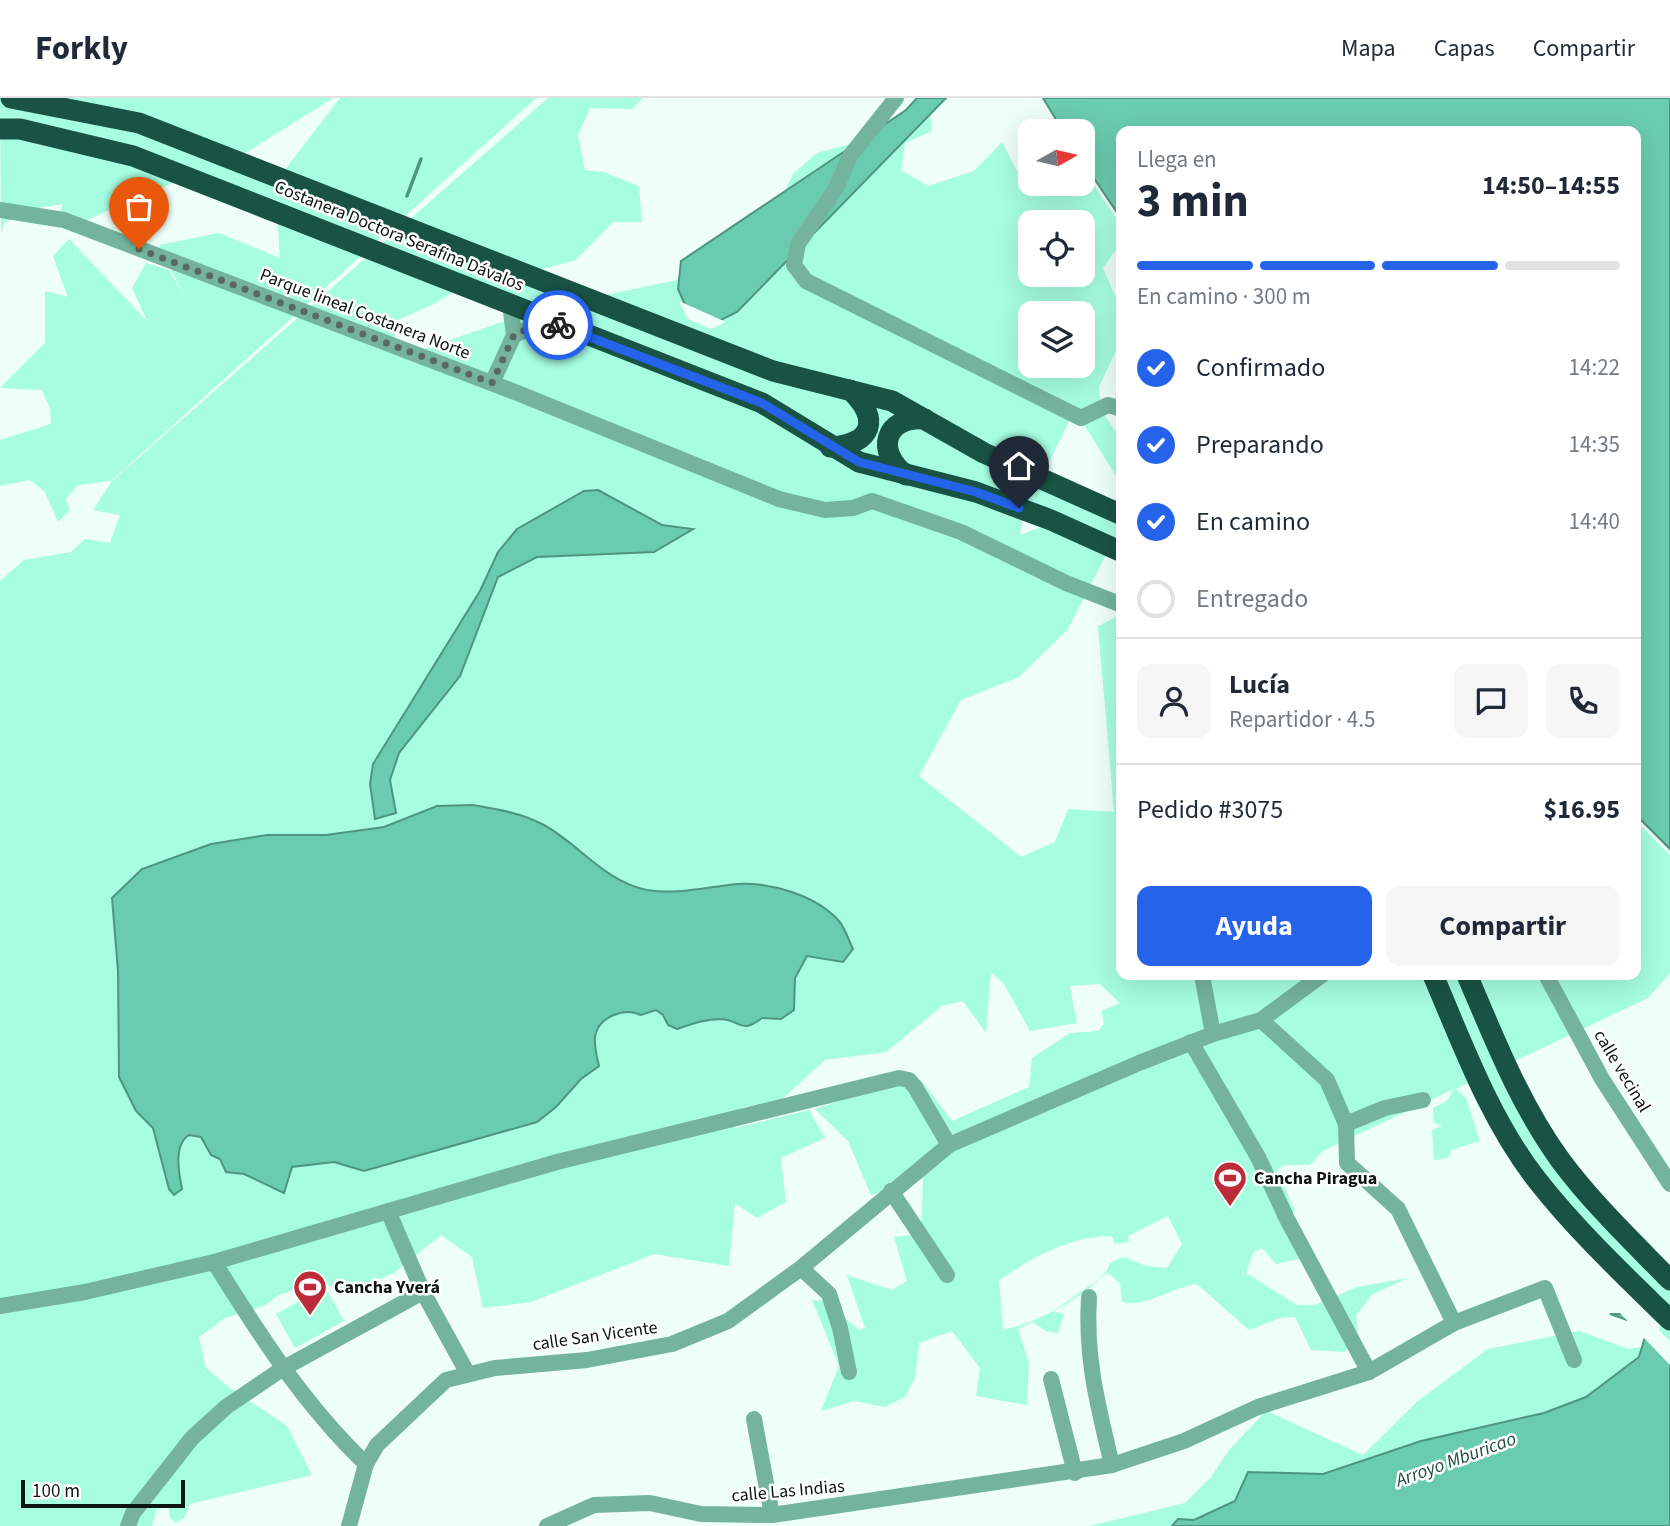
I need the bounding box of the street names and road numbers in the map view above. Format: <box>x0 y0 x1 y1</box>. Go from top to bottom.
street label: Costanera Doctora Serafina Dávalos <box>271 174 527 298</box>
street label: Parque lineal Costanera Norte <box>256 262 474 366</box>
street label: calle vecinal <box>1588 1025 1656 1117</box>
street label: calle San Vicente <box>531 1315 659 1357</box>
street label: calle Las Indias <box>730 1474 846 1508</box>

